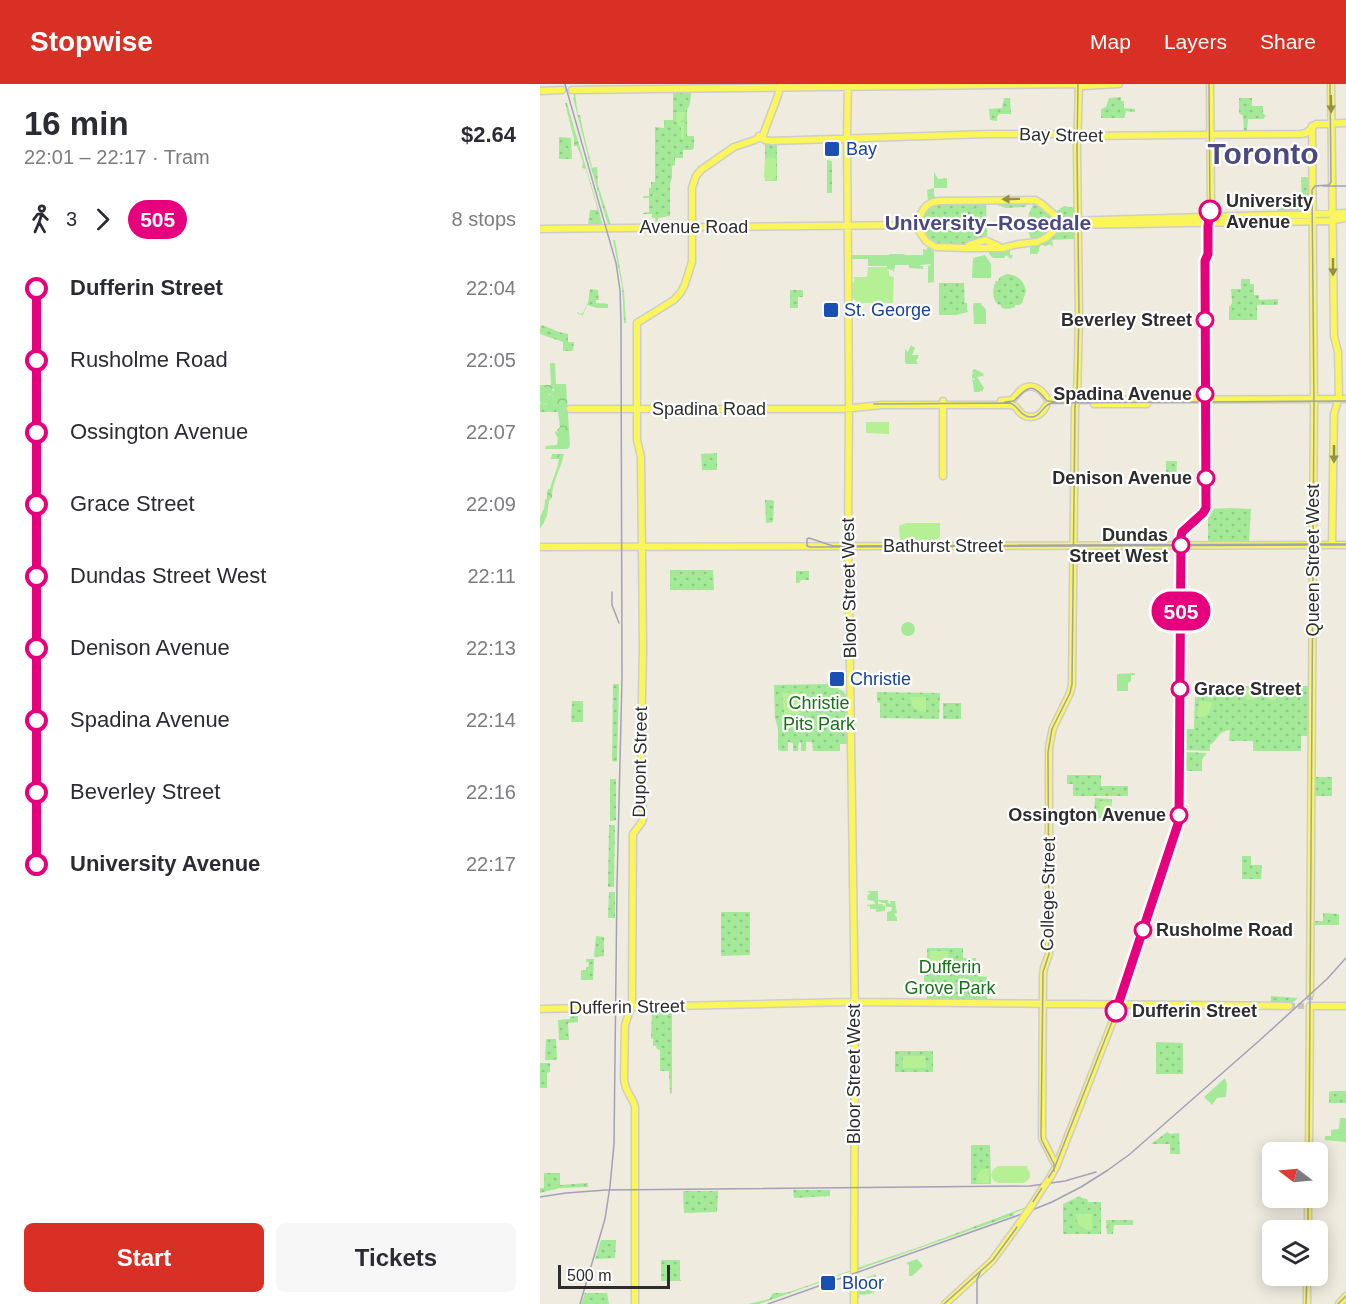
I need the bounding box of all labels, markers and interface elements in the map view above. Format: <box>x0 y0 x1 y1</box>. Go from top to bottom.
text: Stopwise <box>30 26 153 57</box>
text: Map <box>1090 30 1131 53</box>
text: Layers <box>1164 30 1227 53</box>
text: Share <box>1260 30 1316 53</box>
one-way arrow <box>1326 94 1336 113</box>
text: 16 min <box>24 105 129 142</box>
text: $2.64 <box>461 122 516 147</box>
street label: Bay Street <box>1019 124 1103 146</box>
district label: Toronto <box>1207 137 1319 170</box>
place label: Bay <box>846 139 877 159</box>
marker: Bay <box>823 140 841 158</box>
text: 22:01 – 22:17 · Tram <box>24 146 210 168</box>
place label: University Avenue <box>1226 191 1313 232</box>
one-way arrow <box>1002 195 1021 204</box>
marker: University Avenue <box>1199 200 1221 222</box>
icon: walk <box>24 203 57 236</box>
icon: forward <box>86 203 119 236</box>
text: 3 <box>66 208 77 230</box>
text: 505 <box>140 208 175 231</box>
text: 8 stops <box>452 208 516 230</box>
district label: University–Rosedale <box>885 211 1091 234</box>
street label: Avenue Road <box>640 217 748 237</box>
one-way arrow <box>1328 258 1338 277</box>
text: Dufferin Street <box>70 275 223 300</box>
text: 22:04 <box>466 277 516 299</box>
place label: St. George <box>844 300 931 320</box>
marker: St. George <box>822 301 840 319</box>
place label: Beverley Street <box>1061 310 1192 330</box>
marker: Beverley Street <box>1196 311 1214 329</box>
text: Rusholme Road <box>70 347 228 372</box>
text: 22:05 <box>466 349 516 371</box>
place label: Spadina Avenue <box>1053 384 1192 404</box>
marker: Spadina Avenue <box>1196 385 1214 403</box>
street label: Spadina Road <box>652 399 766 419</box>
text: Ossington Avenue <box>70 419 248 444</box>
text: 22:07 <box>466 421 516 443</box>
one-way arrow <box>1329 444 1339 463</box>
place label: Denison Avenue <box>1052 468 1192 488</box>
marker: Denison Avenue <box>1197 469 1215 487</box>
street label: Queen Street West <box>1303 484 1323 636</box>
text: Grace Street <box>70 491 195 516</box>
text: 22:09 <box>466 493 516 515</box>
street label: Bloor Street West <box>838 517 860 659</box>
place label: Dundas Street West <box>1069 525 1168 566</box>
street label: Bathurst Street <box>883 536 1003 556</box>
marker: Dundas Street West <box>1172 536 1190 554</box>
text: Dundas Street West <box>70 563 266 588</box>
text: 22:11 <box>467 565 516 587</box>
line badge: 505 <box>1146 592 1216 630</box>
text: 505 <box>1163 600 1199 623</box>
text: Denison Avenue <box>70 635 230 660</box>
text: 22:13 <box>466 637 516 659</box>
place label: Christie <box>850 669 911 689</box>
marker: Christie <box>828 670 846 688</box>
place label: Grace Street <box>1194 679 1301 699</box>
marker: Grace Street <box>1171 680 1189 698</box>
park label: Christie Pits Park <box>783 693 856 734</box>
street label: Dupont Street <box>629 706 651 818</box>
text: Spadina Avenue <box>70 707 230 732</box>
text: 22:14 <box>466 709 516 731</box>
text: Beverley Street <box>70 779 220 804</box>
text: 22:16 <box>466 781 516 803</box>
place label: Ossington Avenue <box>1008 805 1166 825</box>
marker: Ossington Avenue <box>1170 806 1188 824</box>
street label: College Street <box>1037 837 1059 951</box>
text: University Avenue <box>70 851 260 876</box>
text: 22:17 <box>466 853 516 875</box>
place label: Rusholme Road <box>1156 920 1293 940</box>
marker: Rusholme Road <box>1134 921 1152 939</box>
park label: Dufferin Grove Park <box>904 957 997 998</box>
street label: Dufferin Street <box>569 996 685 1018</box>
marker: Dufferin Street <box>1105 1000 1127 1022</box>
place label: Dufferin Street <box>1132 1001 1257 1021</box>
street label: Bloor Street West <box>844 1004 864 1144</box>
north arrow <box>1262 1142 1328 1208</box>
map controls <box>1262 1142 1328 1286</box>
button: layers <box>1262 1220 1328 1286</box>
button: Start <box>24 1223 264 1292</box>
button: Tickets <box>276 1223 516 1292</box>
scale bar <box>558 1262 670 1290</box>
text: 500 m <box>567 1267 611 1284</box>
place label: Bloor <box>842 1273 884 1293</box>
marker: Bloor <box>819 1274 837 1292</box>

